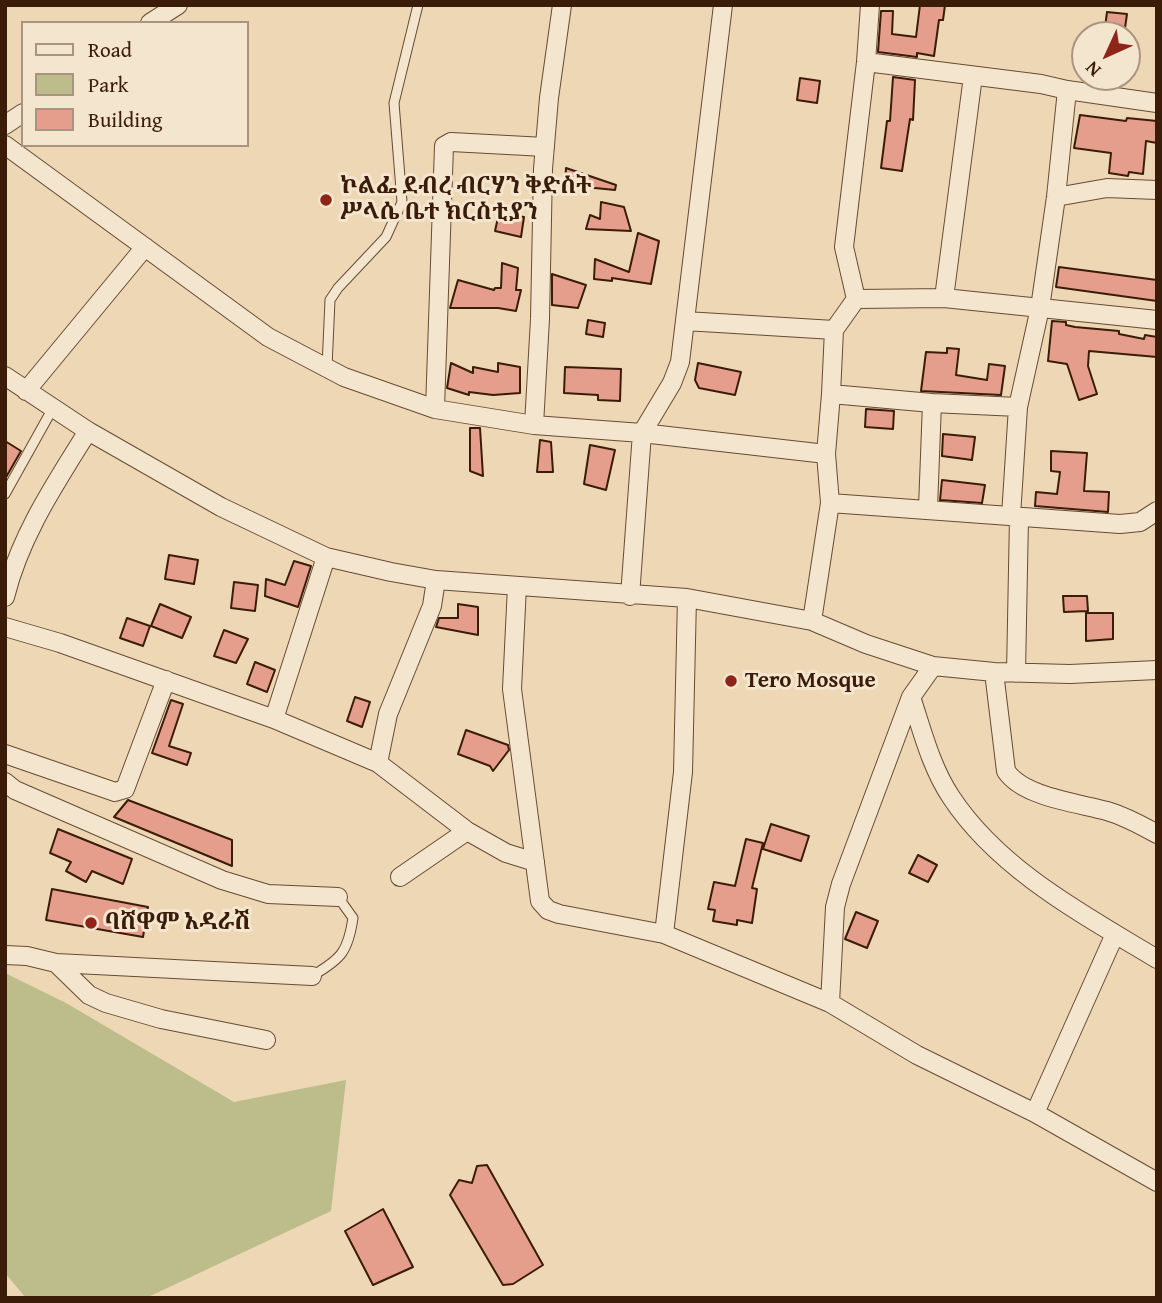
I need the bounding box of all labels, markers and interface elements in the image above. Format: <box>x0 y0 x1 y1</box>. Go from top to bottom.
legend <box>21 21 248 147</box>
north arrow <box>1071 21 1141 91</box>
text: Road <box>88 34 132 65</box>
text: N <box>1078 55 1107 84</box>
text: Park <box>88 69 129 100</box>
text: Building <box>88 104 162 135</box>
place label: ኮልፌ ደብረ ብርሃን ቅድስት ሥላሴ ቤተ ክርስቲያን <box>340 173 591 227</box>
marker: ኮልፌ ደብረ ብርሃን ቅድስት ሥላሴ ቤተ ክርስቲያን <box>318 192 334 208</box>
place label: Tero Mosque <box>745 667 876 695</box>
marker: Tero Mosque <box>723 673 739 689</box>
place label: ባሸዋም አዳራሽ <box>105 909 251 937</box>
marker: ባሸዋም አዳራሽ <box>83 915 99 931</box>

